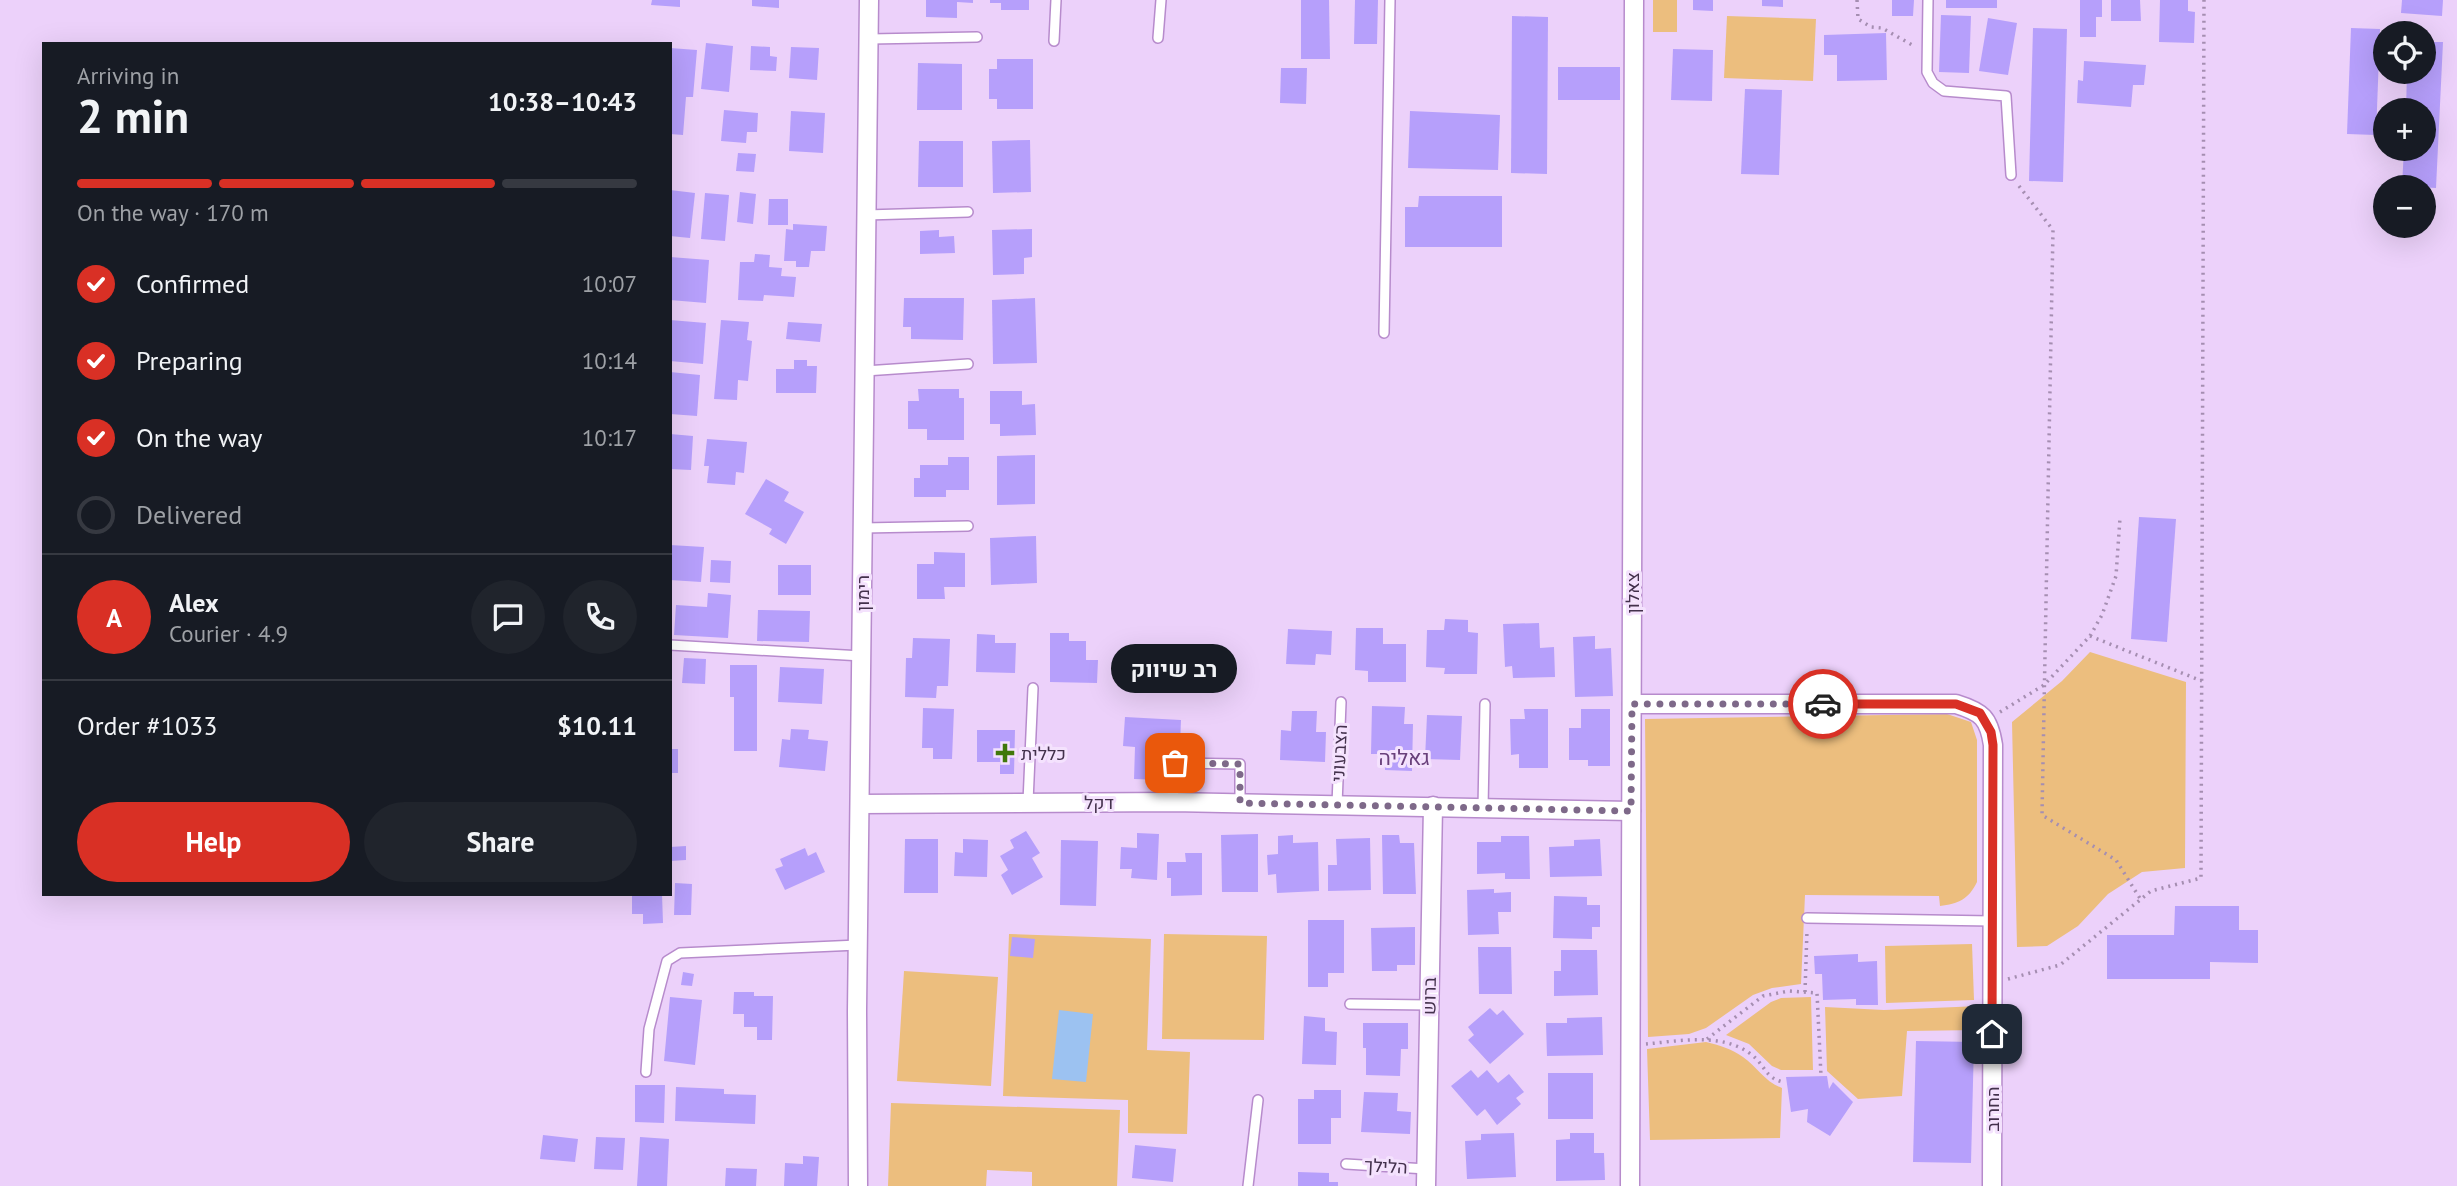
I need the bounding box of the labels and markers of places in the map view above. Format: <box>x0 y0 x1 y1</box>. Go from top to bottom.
callout: רב שיווק <box>1112 644 1238 693</box>
pin <box>1145 733 1205 793</box>
place label: כללית <box>1021 742 1066 765</box>
marker: כללית <box>995 743 1015 763</box>
pin <box>1962 1004 2022 1064</box>

